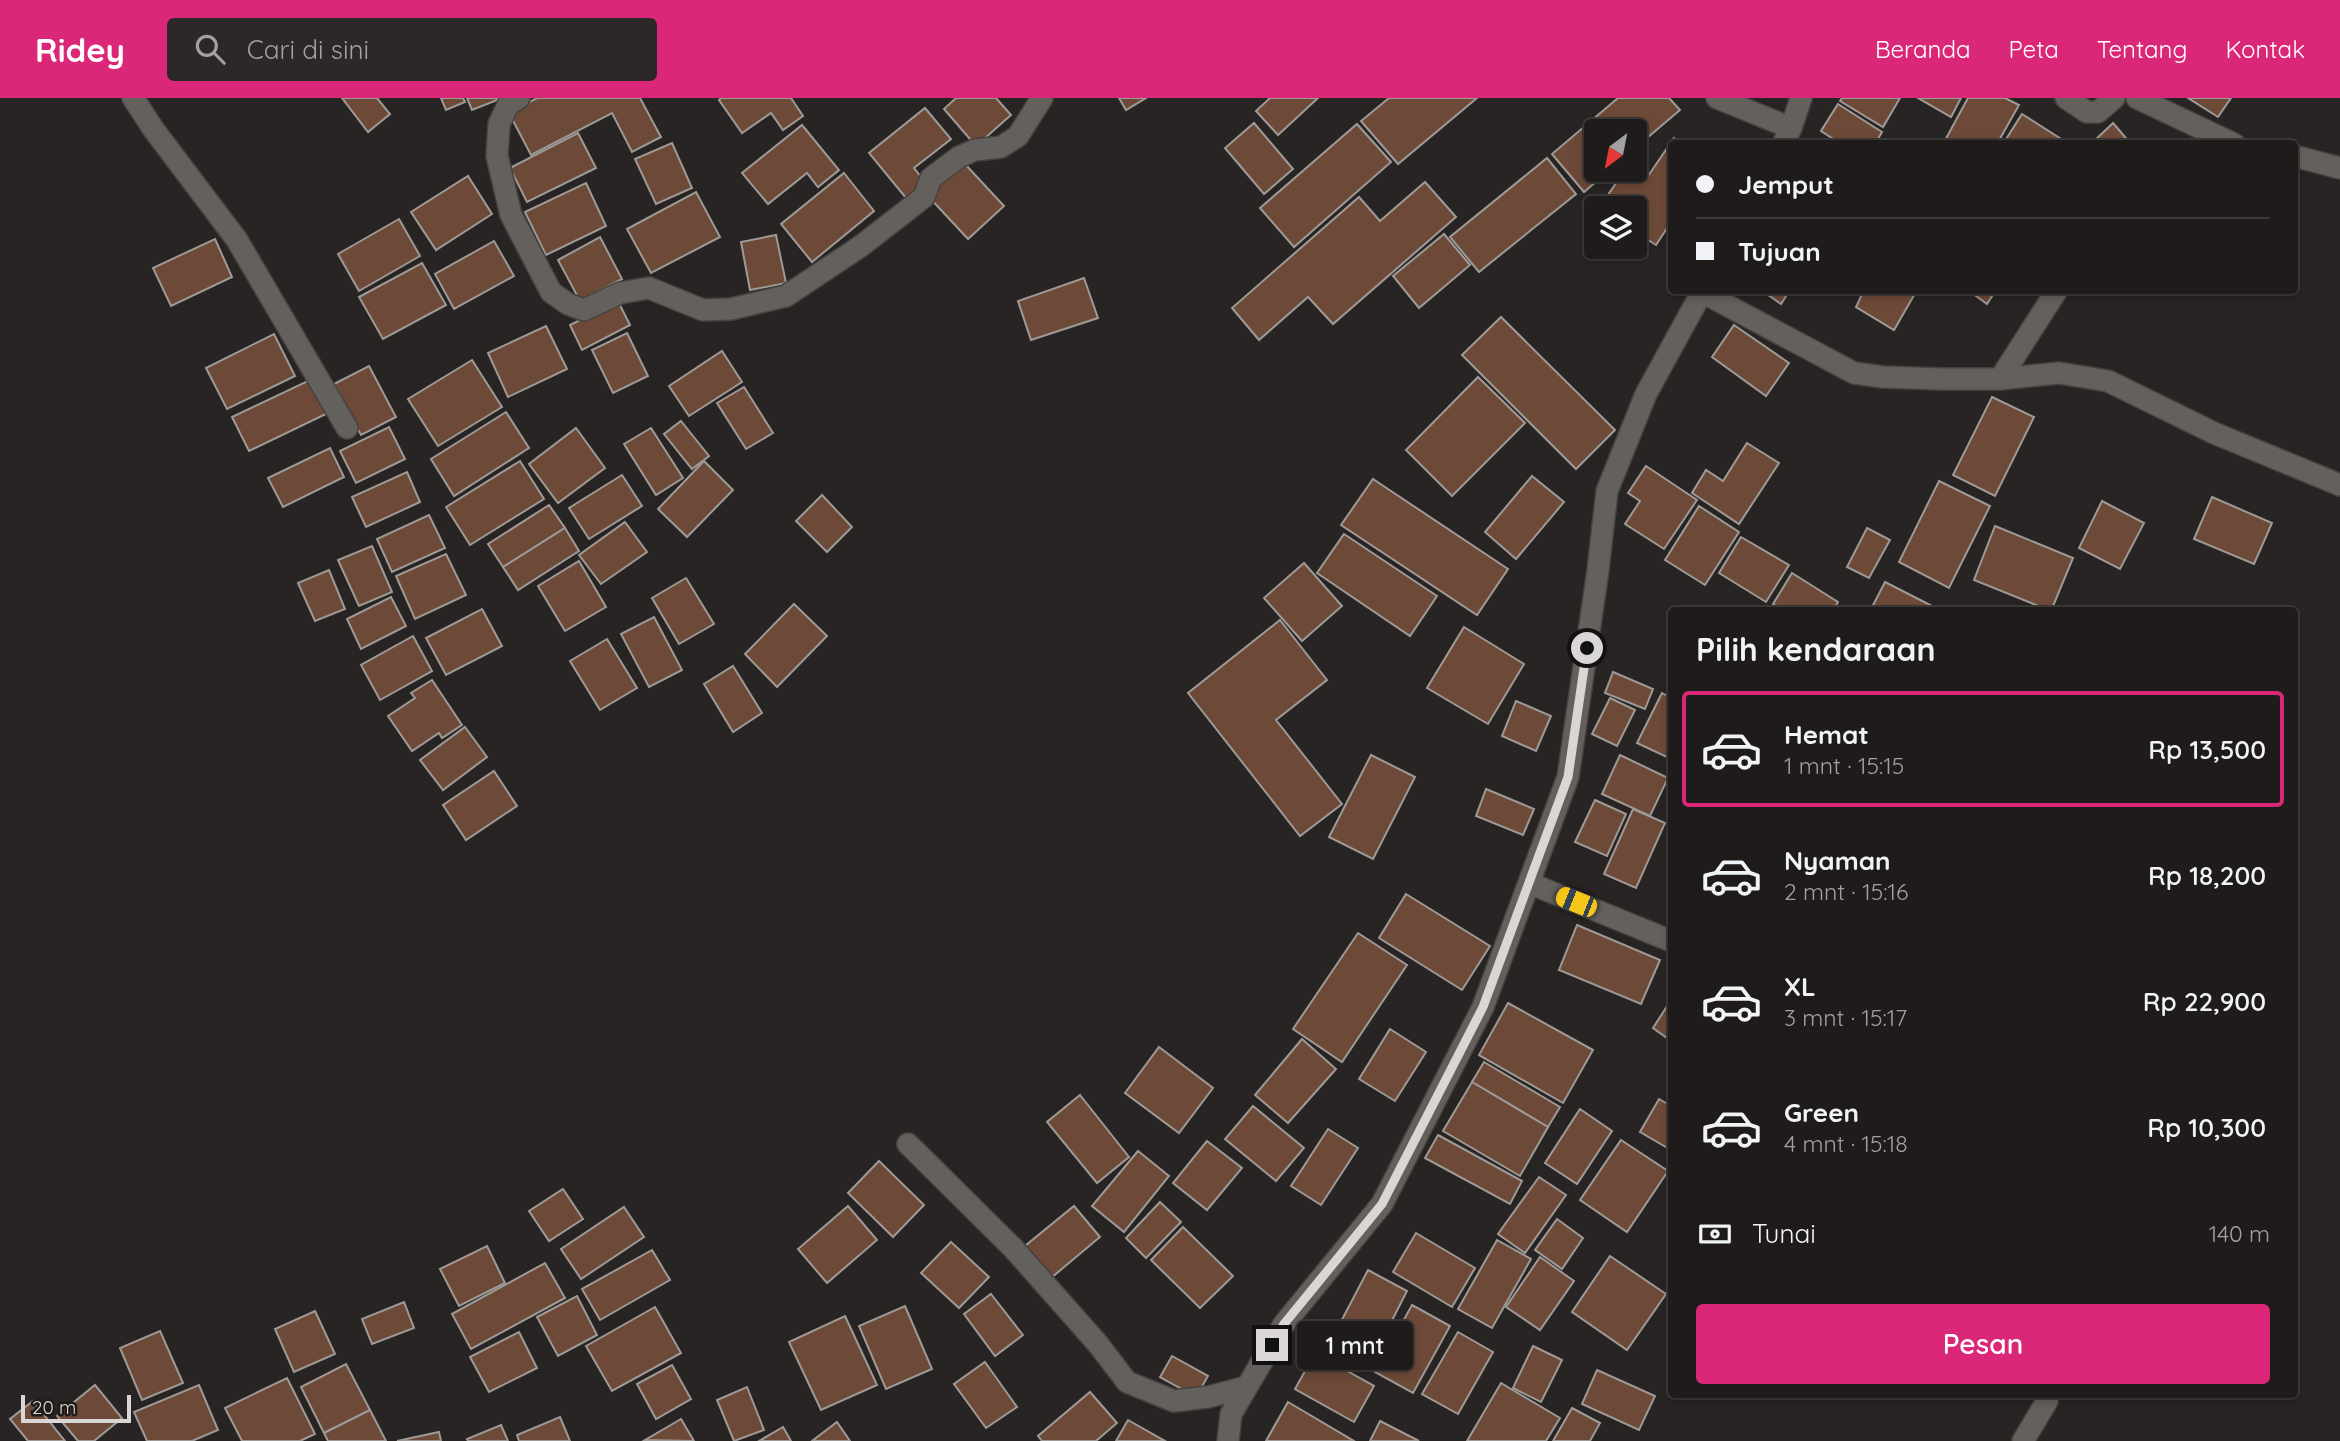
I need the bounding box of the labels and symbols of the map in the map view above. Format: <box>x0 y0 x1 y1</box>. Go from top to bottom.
north arrow <box>1584 119 1647 182</box>
route start <box>1571 632 1603 664</box>
car <box>1553 884 1600 920</box>
callout: 1 mnt <box>1296 1320 1412 1370</box>
route end <box>1256 1329 1288 1361</box>
scale bar <box>21 1392 131 1424</box>

